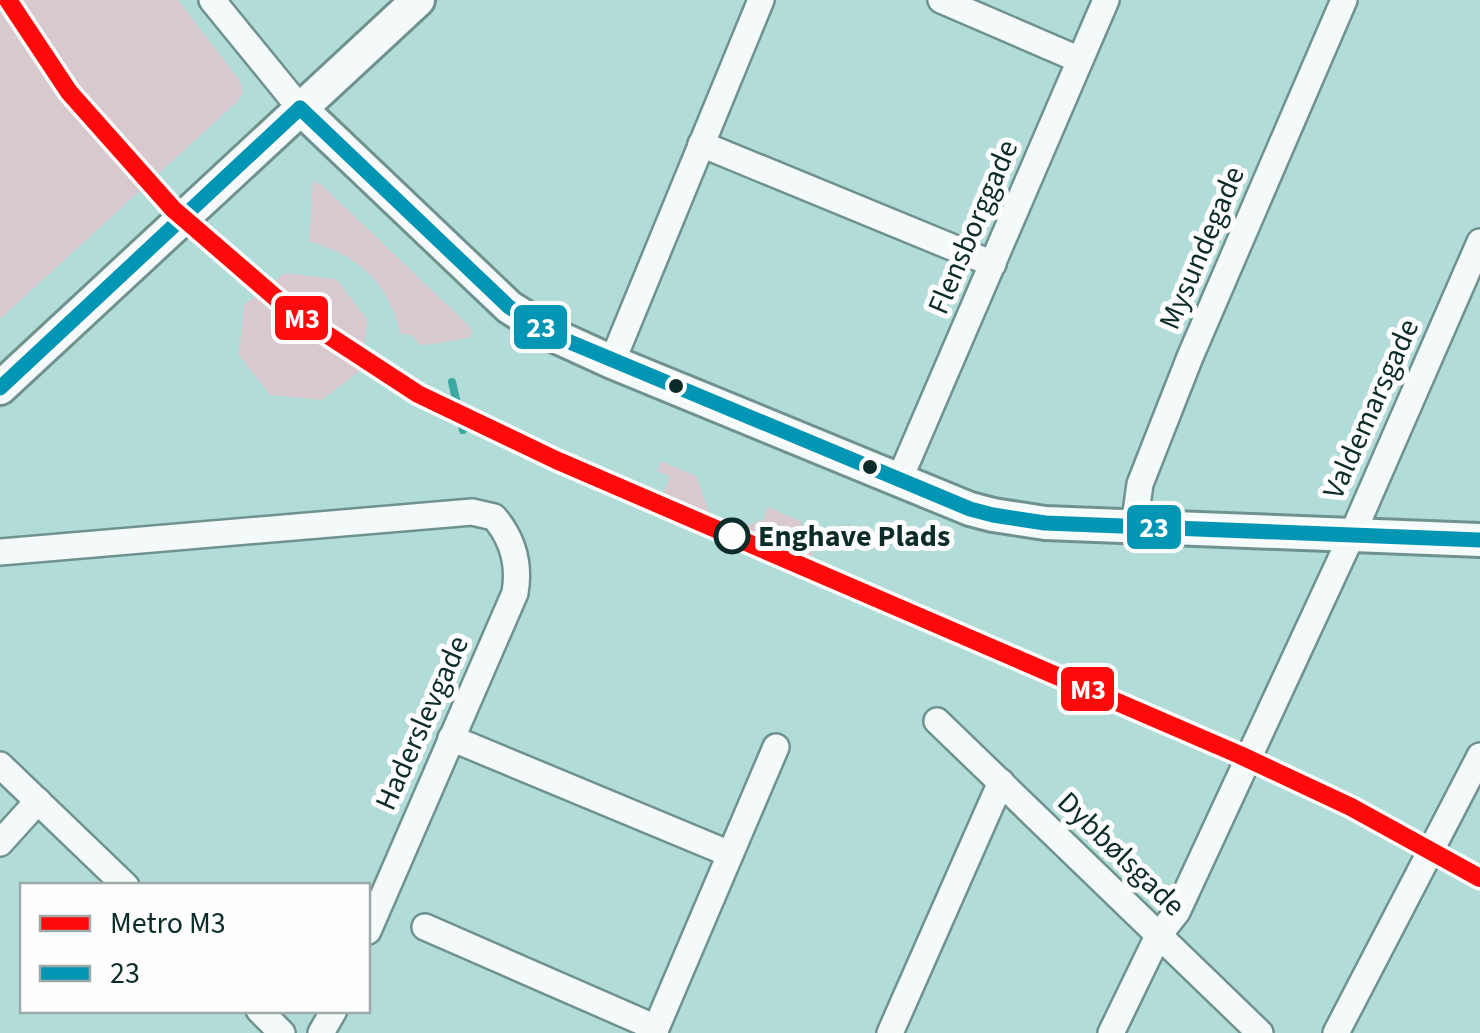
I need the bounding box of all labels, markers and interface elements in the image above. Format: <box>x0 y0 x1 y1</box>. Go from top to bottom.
street label: Flensborggade <box>917 133 1029 321</box>
street label: Mysundegade <box>1148 160 1256 336</box>
line badge: M3 <box>273 294 330 342</box>
text: M3 <box>284 299 320 339</box>
line badge: 23 <box>512 303 569 351</box>
text: 23 <box>526 308 556 348</box>
street label: Valdemarsgade <box>1312 312 1430 506</box>
unlabelled marker <box>666 376 686 396</box>
unlabelled marker <box>860 457 880 477</box>
line badge: 23 <box>1125 503 1183 551</box>
text: 23 <box>1139 508 1169 548</box>
place label: Enghave Plads <box>758 515 950 558</box>
marker: Enghave Plads <box>715 519 749 553</box>
street label: Haderslevgade <box>364 629 480 817</box>
line badge: M3 <box>1059 665 1116 713</box>
text: M3 <box>1070 670 1106 710</box>
street label: Dybbølsgade <box>1047 782 1195 926</box>
legend <box>20 883 370 1013</box>
text: Metro M3 <box>110 902 226 945</box>
text: 23 <box>110 952 140 995</box>

